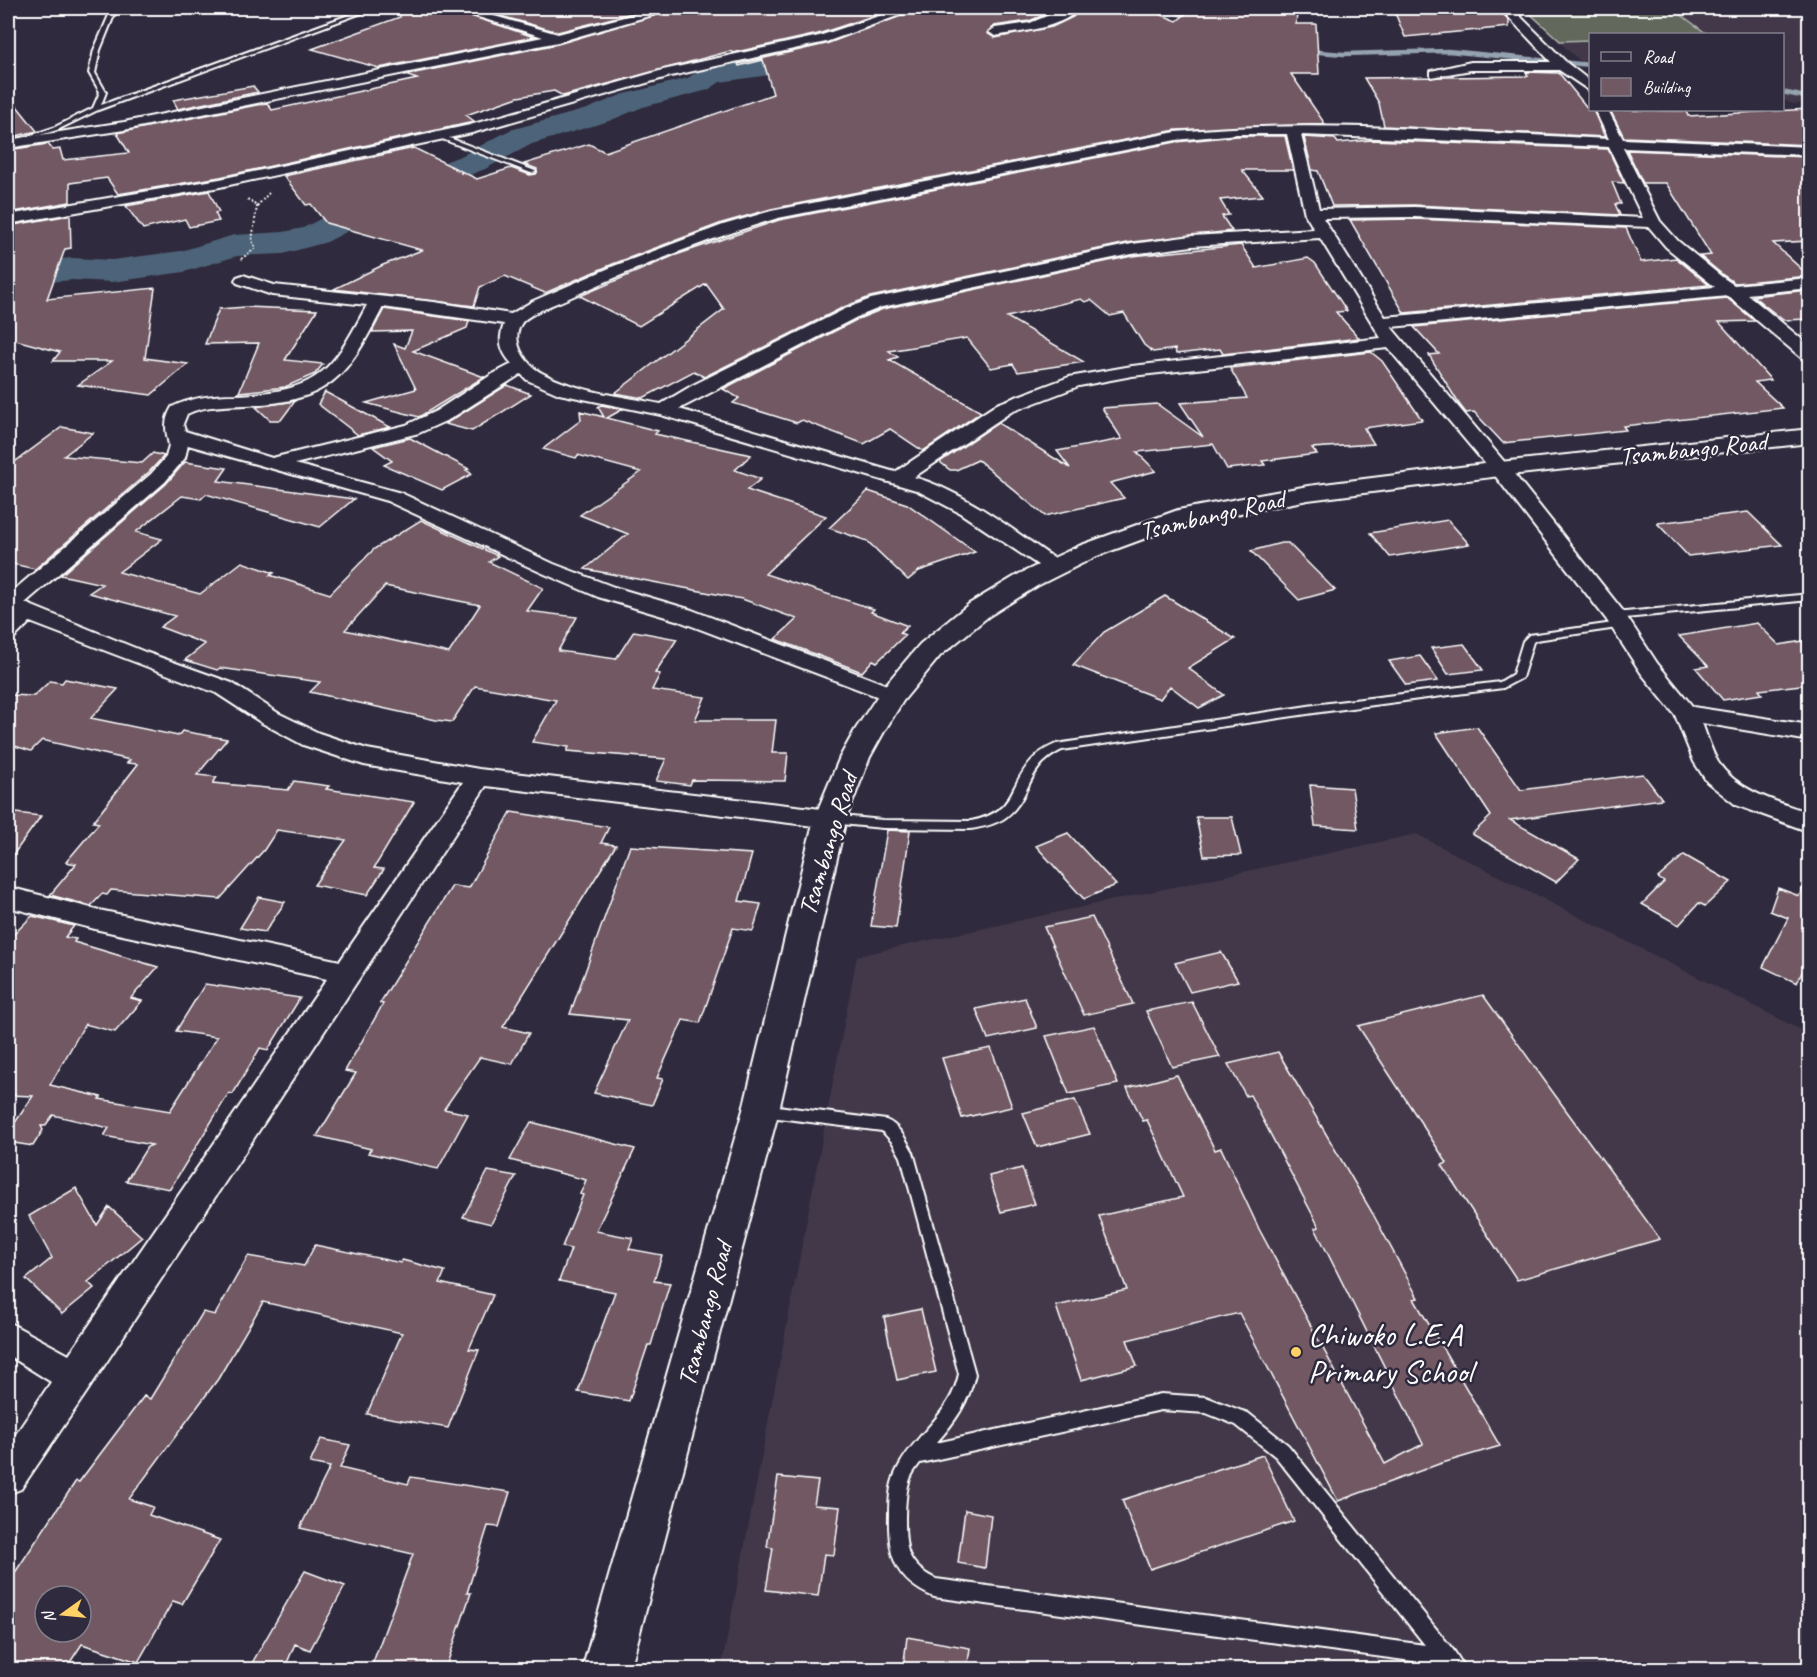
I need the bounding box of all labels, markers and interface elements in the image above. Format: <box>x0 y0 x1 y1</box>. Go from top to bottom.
legend <box>1589 33 1784 111</box>
text: Road <box>1643 46 1676 68</box>
text: Building <box>1643 76 1692 98</box>
street label: Tsambango Road <box>1618 424 1772 473</box>
street label: Tsambango Road <box>1136 481 1291 548</box>
street label: Tsambango Road <box>791 765 866 919</box>
street label: Tsambango Road <box>670 1235 741 1390</box>
place label: Chiwoko L.E.A Primary School <box>1308 1314 1478 1392</box>
marker: Chiwoko L.E.A Primary School <box>1289 1345 1303 1359</box>
north arrow <box>33 1584 93 1644</box>
text: N <box>38 1607 60 1625</box>

